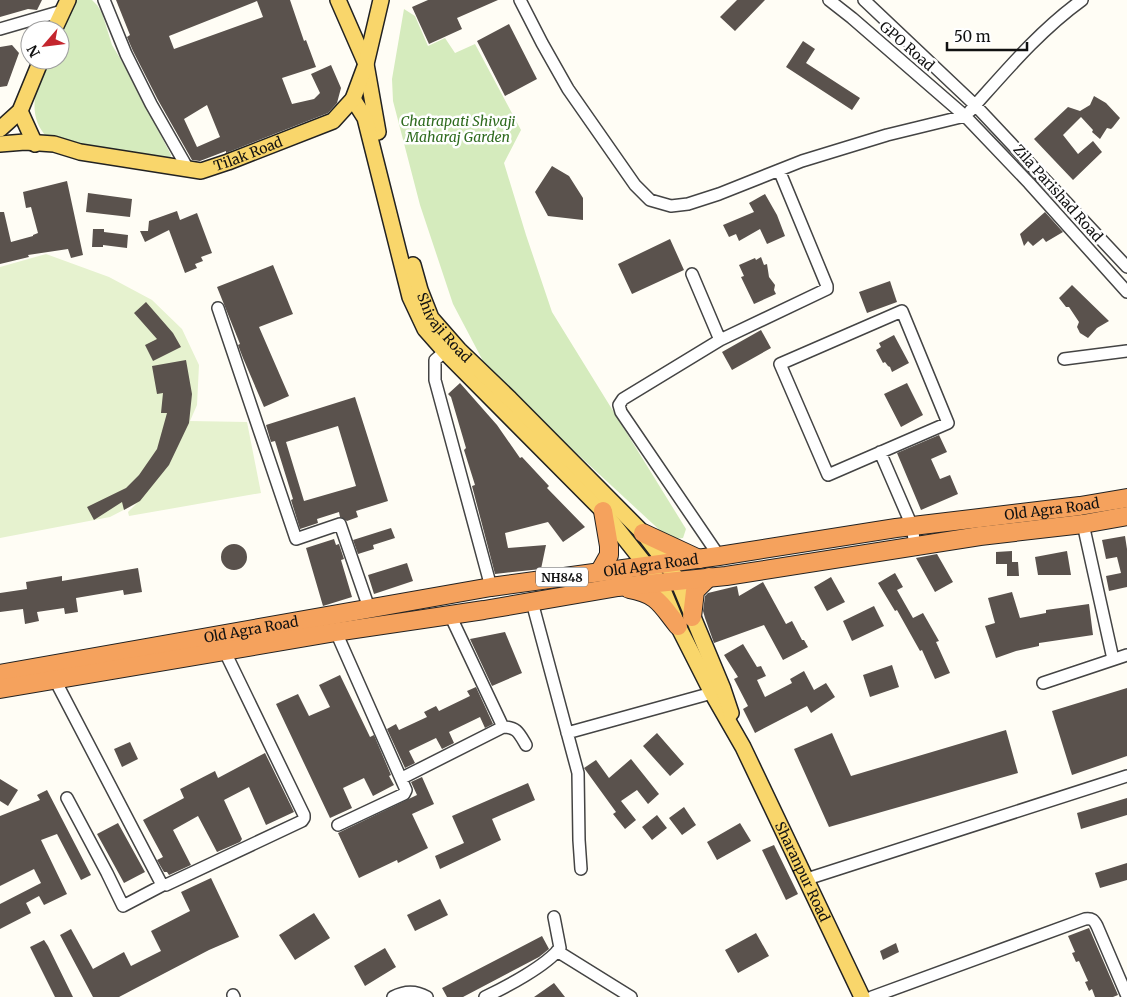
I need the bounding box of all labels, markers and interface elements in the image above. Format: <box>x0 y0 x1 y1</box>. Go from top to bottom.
street label: GPO Road <box>876 17 938 75</box>
north arrow <box>20 20 70 70</box>
scale bar <box>947 20 1027 52</box>
text: 50 m <box>954 27 991 46</box>
text: N <box>23 42 44 60</box>
park label: Chatrapati Shivaji Maharaj Garden <box>401 112 516 146</box>
street label: Tilak Road <box>211 132 286 175</box>
street label: Zila Parishad Road <box>1009 141 1107 246</box>
street label: Shivaji Road <box>413 290 476 367</box>
street label: Old Agra Road <box>1003 494 1101 524</box>
street label: Old Agra Road <box>602 550 700 581</box>
road number: NH848 <box>536 568 588 586</box>
street label: Old Agra Road <box>203 612 300 647</box>
street label: Sharanpur Road <box>771 819 834 925</box>

